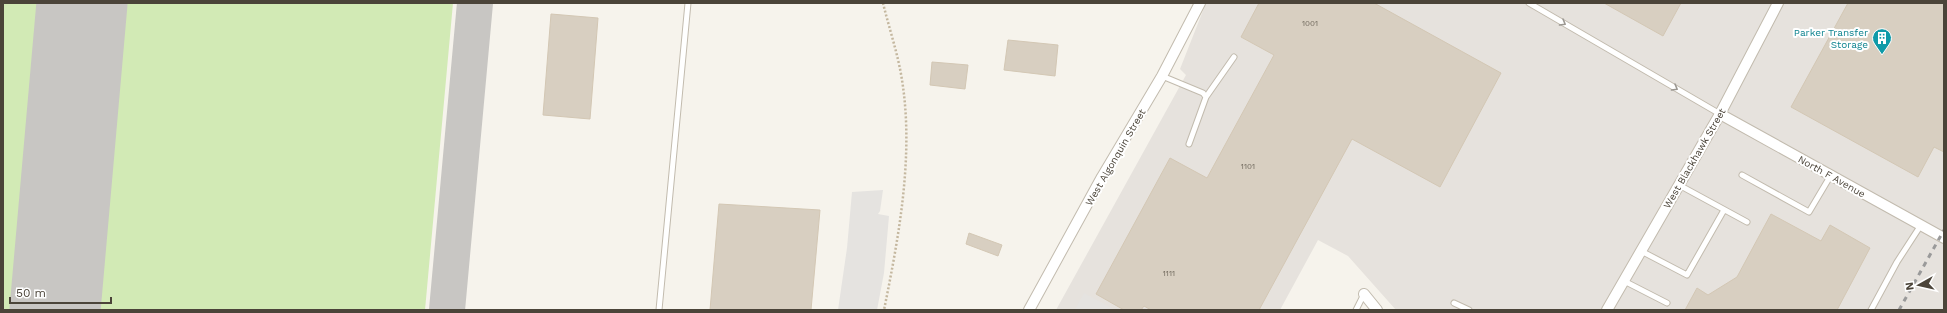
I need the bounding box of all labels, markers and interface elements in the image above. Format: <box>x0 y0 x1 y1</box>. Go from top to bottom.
one-way arrow <box>1559 18 1566 25</box>
house number: 1001 <box>1302 19 1318 28</box>
place label: Parker Transfer Storage <box>1794 27 1868 50</box>
building icon: Parker Transfer Storage <box>1871 27 1893 55</box>
one-way arrow <box>1671 84 1679 91</box>
street label: West Algonquin Street <box>1083 106 1148 207</box>
street label: West Blackhawk Street <box>1661 106 1728 210</box>
street label: North F Avenue <box>1796 153 1867 200</box>
house number: 1101 <box>1241 162 1255 171</box>
north arrow <box>1899 265 1939 305</box>
house number: 1111 <box>1163 269 1175 278</box>
scale bar <box>10 279 111 305</box>
text: N <box>1903 281 1917 291</box>
text: 50 m <box>16 286 46 300</box>

